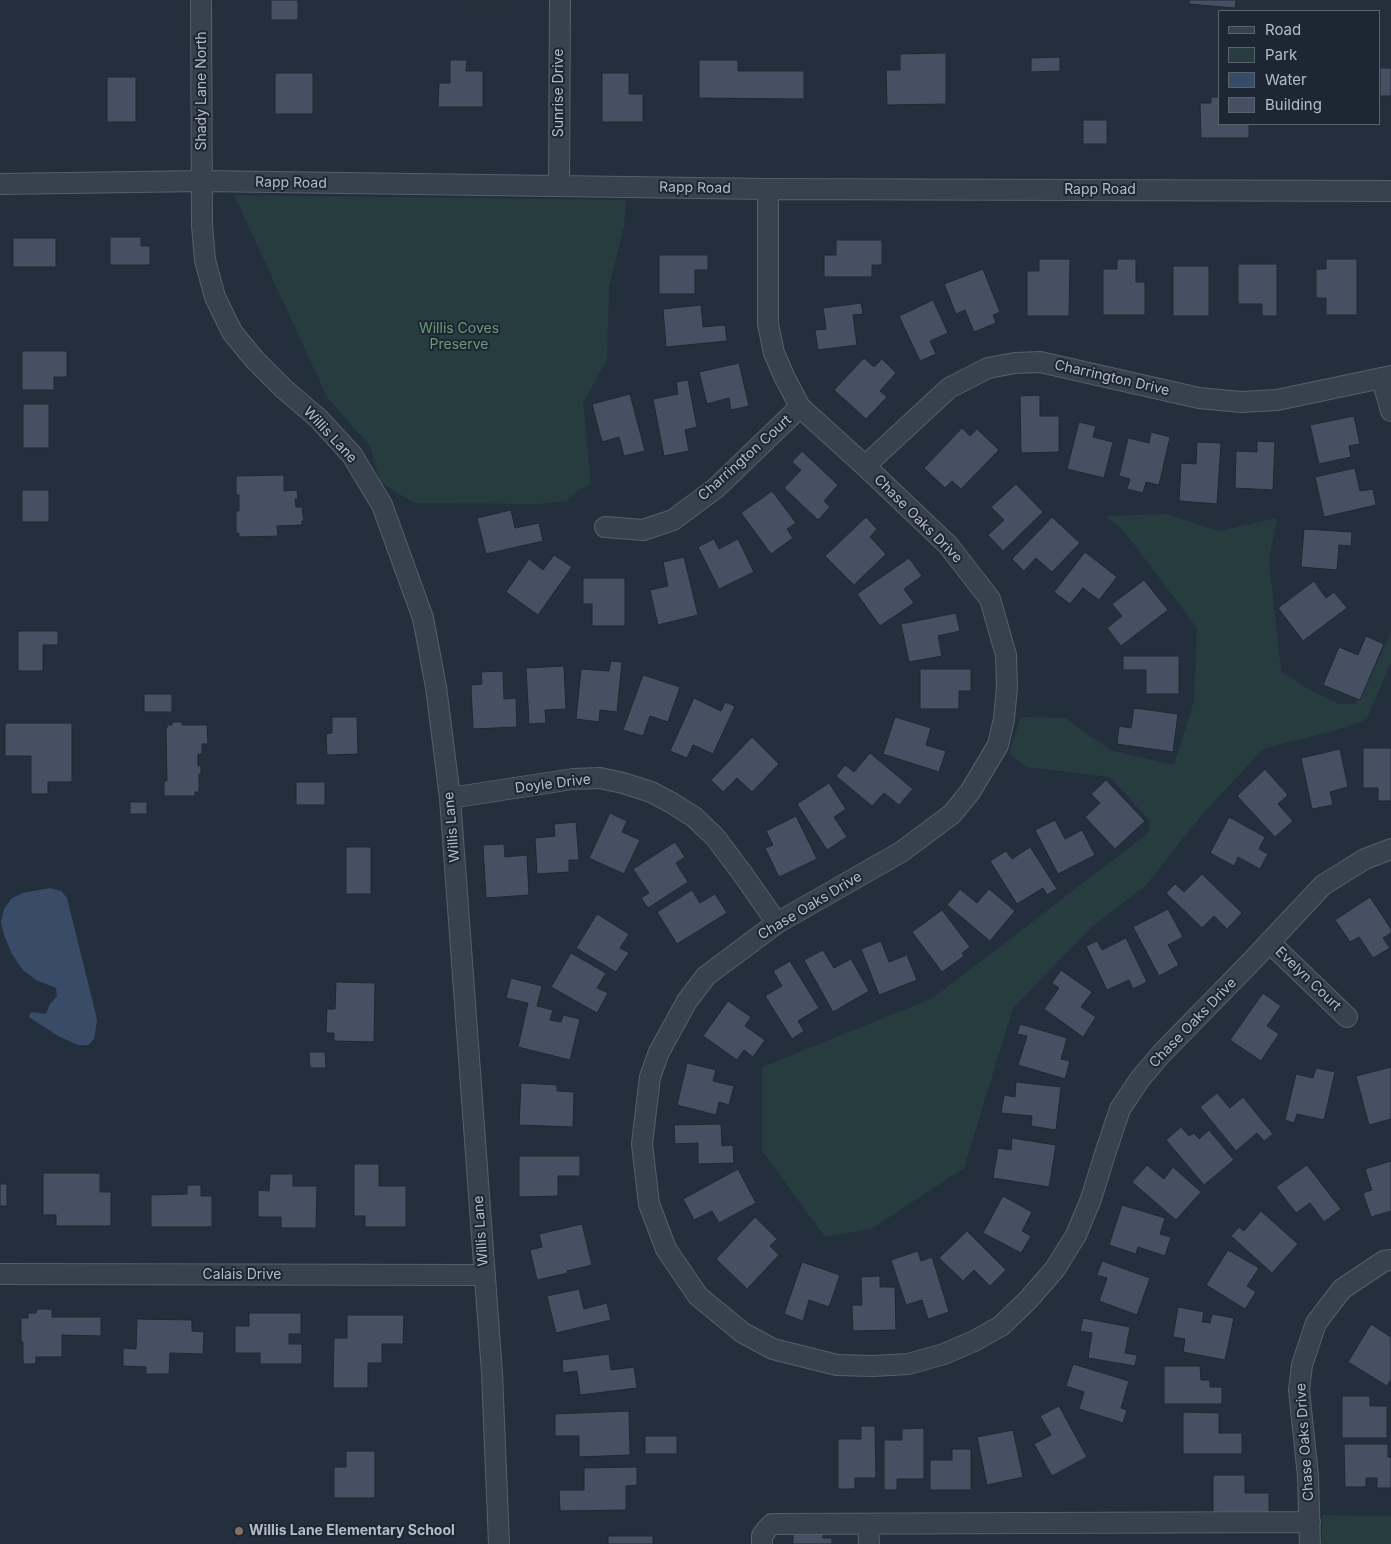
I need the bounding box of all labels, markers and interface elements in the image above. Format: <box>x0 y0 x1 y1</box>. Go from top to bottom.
legend <box>1218 10 1381 125</box>
text: Road <box>1265 20 1301 39</box>
street label: Shady Lane North <box>194 31 210 151</box>
text: Park <box>1265 45 1297 64</box>
street label: Sunrise Drive <box>551 49 567 137</box>
text: Water <box>1265 70 1307 89</box>
text: Building <box>1265 95 1322 114</box>
street label: Rapp Road <box>255 174 327 192</box>
street label: Rapp Road <box>659 179 731 197</box>
street label: Rapp Road <box>1064 182 1136 198</box>
park label: Willis Coves Preserve <box>419 321 499 354</box>
street label: Charrington Drive <box>1053 357 1171 399</box>
street label: Willis Lane <box>300 403 360 467</box>
street label: Charrington Court <box>695 412 795 504</box>
street label: Chase Oaks Drive <box>870 471 966 567</box>
street label: Doyle Drive <box>514 771 592 797</box>
street label: Willis Lane <box>441 791 463 863</box>
street label: Chase Oaks Drive <box>755 868 865 944</box>
street label: Evelyn Court <box>1272 944 1344 1014</box>
street label: Chase Oaks Drive <box>1146 975 1240 1071</box>
street label: Willis Lane <box>470 1195 492 1267</box>
street label: Calais Drive <box>203 1267 281 1283</box>
street label: Chase Oaks Drive <box>1292 1382 1318 1502</box>
place label: Willis Lane Elementary School <box>249 1523 455 1539</box>
marker: Willis Lane Elementary School <box>233 1525 245 1537</box>

